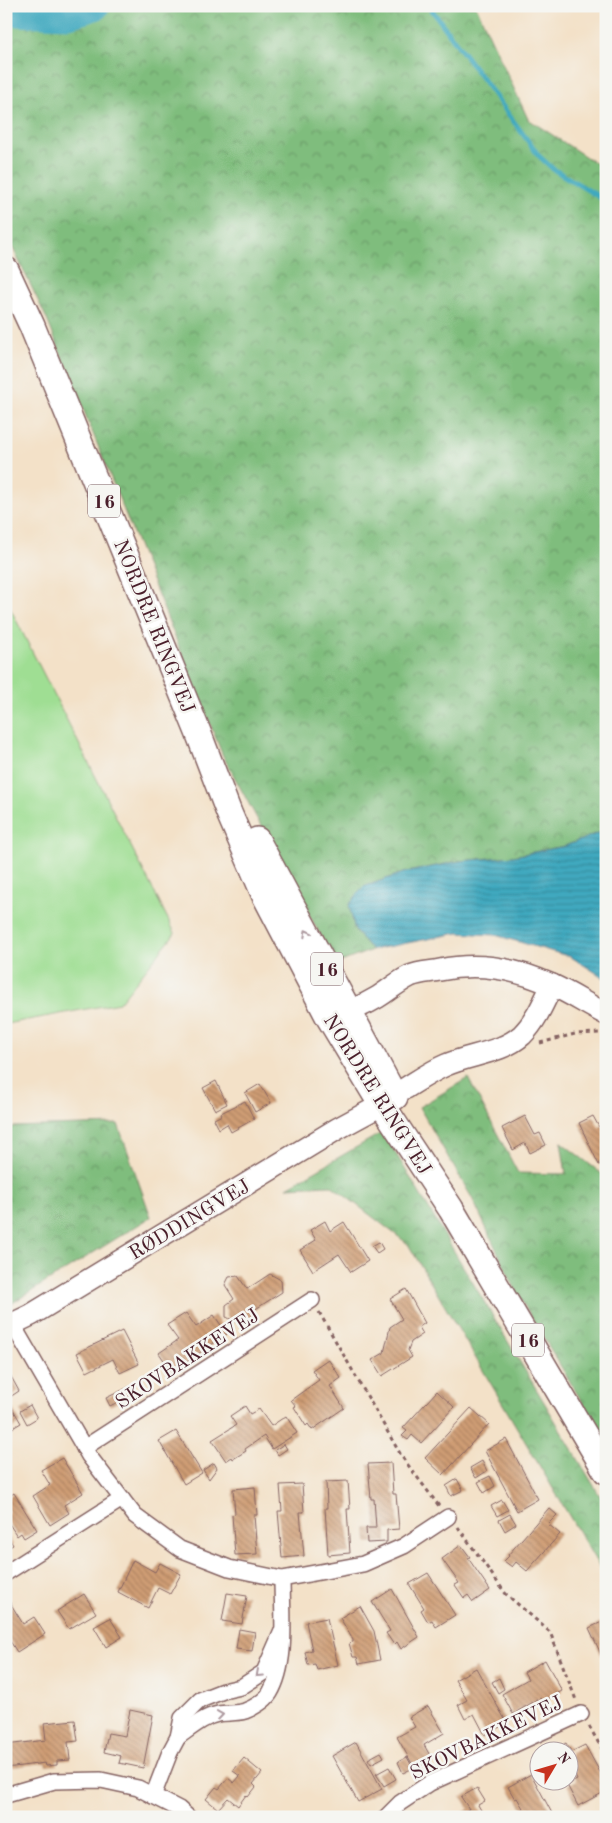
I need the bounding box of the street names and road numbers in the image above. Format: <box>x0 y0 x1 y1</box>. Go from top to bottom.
road number: 16 <box>88 484 120 518</box>
street label: NORDRE RINGVEJ <box>109 537 197 716</box>
road number: 16 <box>311 952 343 986</box>
street label: NORDRE RINGVEJ <box>319 1011 434 1179</box>
street label: RØDDINGVEJ <box>126 1177 254 1265</box>
street label: SKOVBAKKEVEJ <box>113 1306 264 1414</box>
road number: 16 <box>512 1324 544 1356</box>
street label: SKOVBAKKEVEJ <box>407 1693 566 1784</box>

